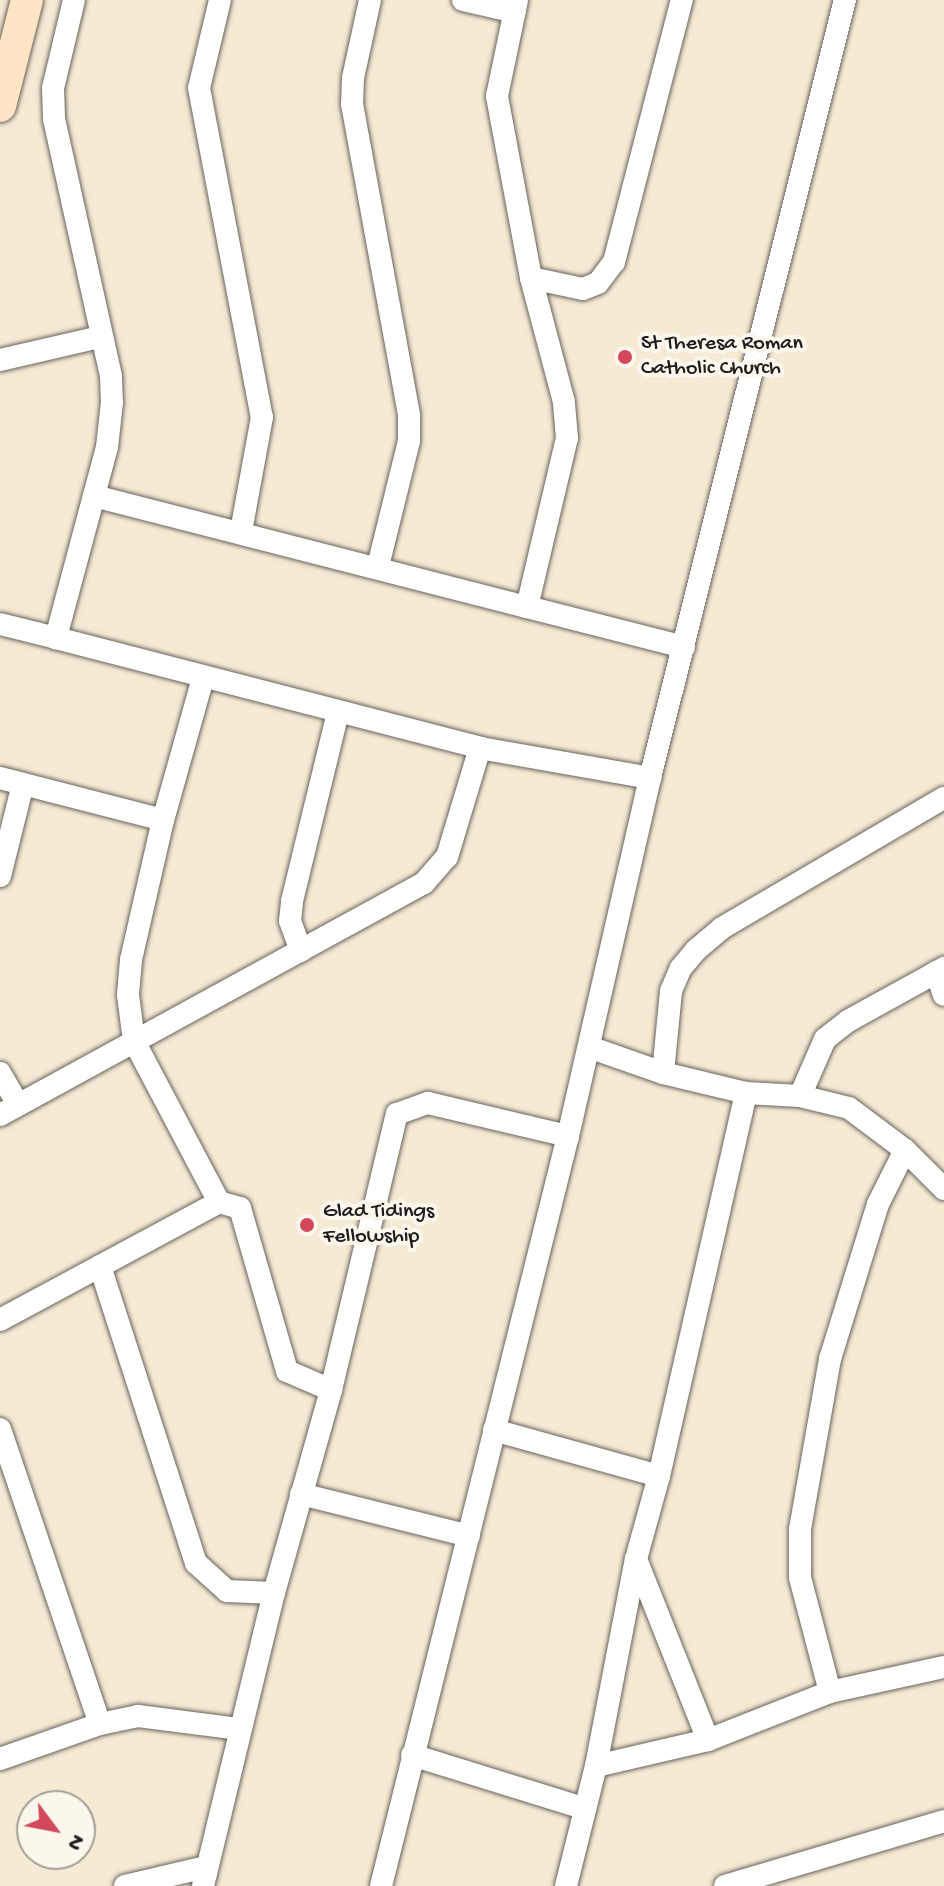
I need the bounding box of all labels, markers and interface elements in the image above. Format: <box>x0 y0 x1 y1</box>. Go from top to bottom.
place label: St Theresa Roman Catholic Church <box>641 331 803 382</box>
marker: St Theresa Roman Catholic Church <box>616 348 634 366</box>
place label: Glad Tidings Fellowship <box>323 1199 434 1250</box>
marker: Glad Tidings Fellowship <box>298 1216 316 1234</box>
north arrow <box>16 1790 96 1870</box>
text: N <box>60 1829 89 1855</box>

